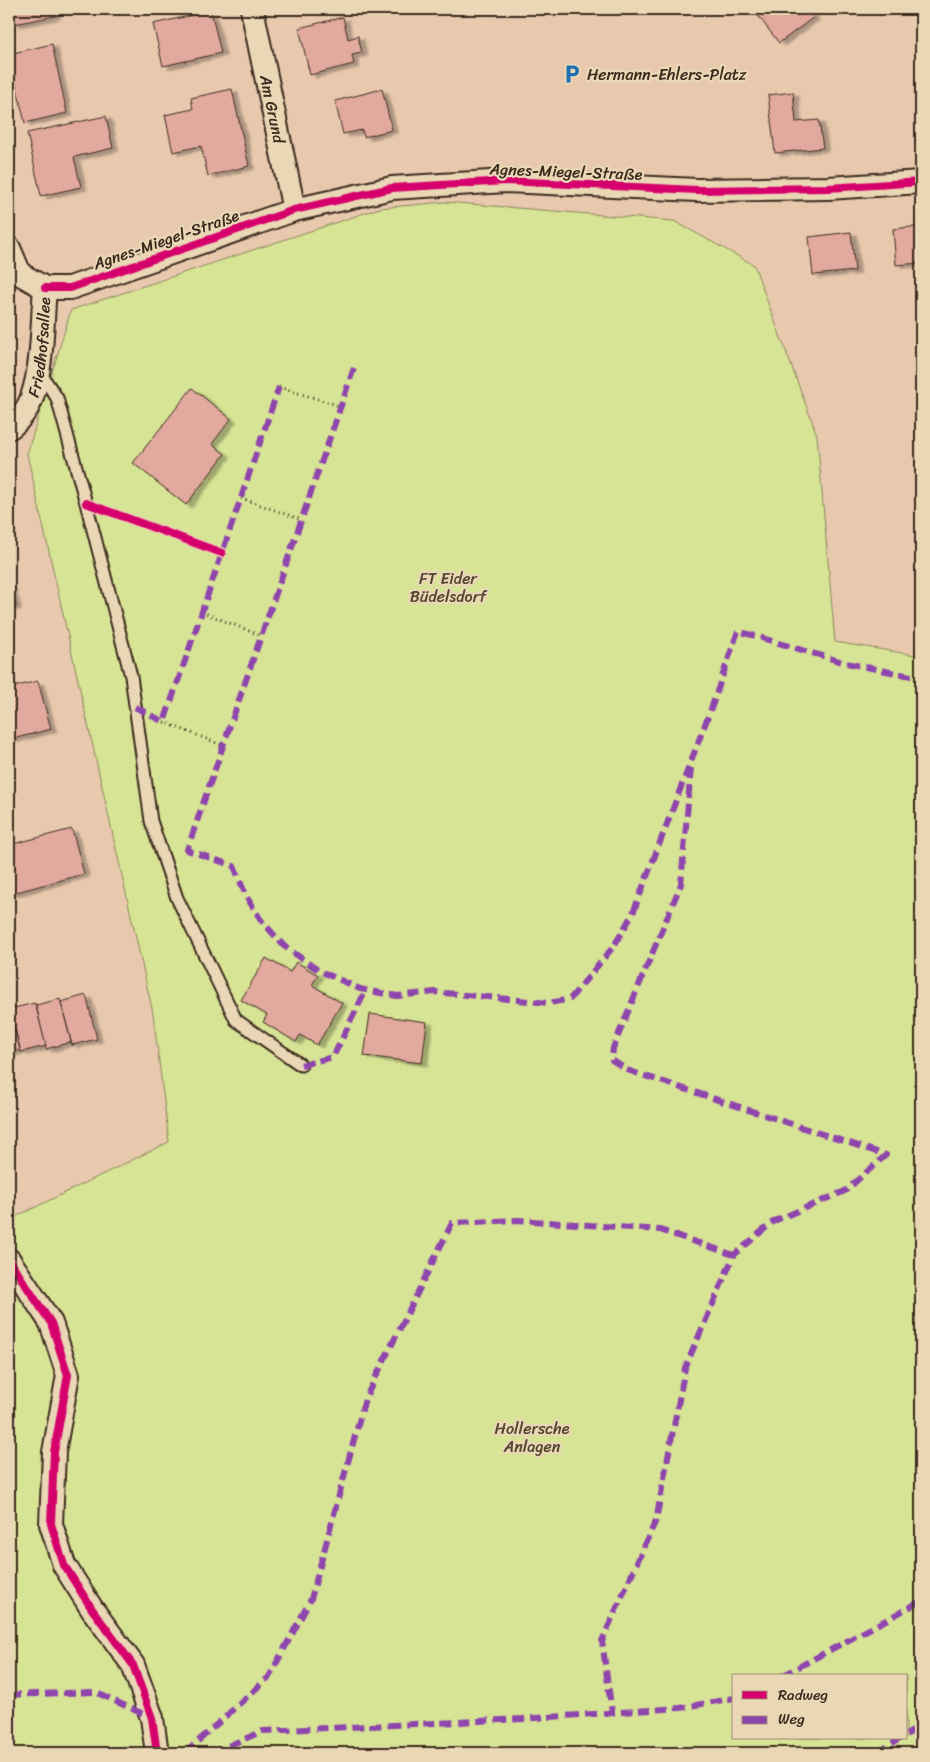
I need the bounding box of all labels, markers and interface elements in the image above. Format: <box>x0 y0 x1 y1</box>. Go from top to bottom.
place label: Hermann-Ehlers-Platz <box>587 60 747 89</box>
parking icon: Hermann-Ehlers-Platz <box>561 63 583 85</box>
street label: Am Grund <box>251 71 294 147</box>
street label: Agnes-Miegel-Straße <box>488 154 643 189</box>
street label: Agnes-Miegel-Straße <box>88 201 243 278</box>
street label: Friedhofsallee <box>19 296 59 401</box>
park label: FT Eider Büdelsdorf <box>410 564 488 611</box>
park label: Hollersche Anlagen <box>495 1414 570 1461</box>
legend <box>732 1674 908 1740</box>
text: Radweg <box>778 1682 828 1708</box>
text: Weg <box>778 1706 805 1732</box>

